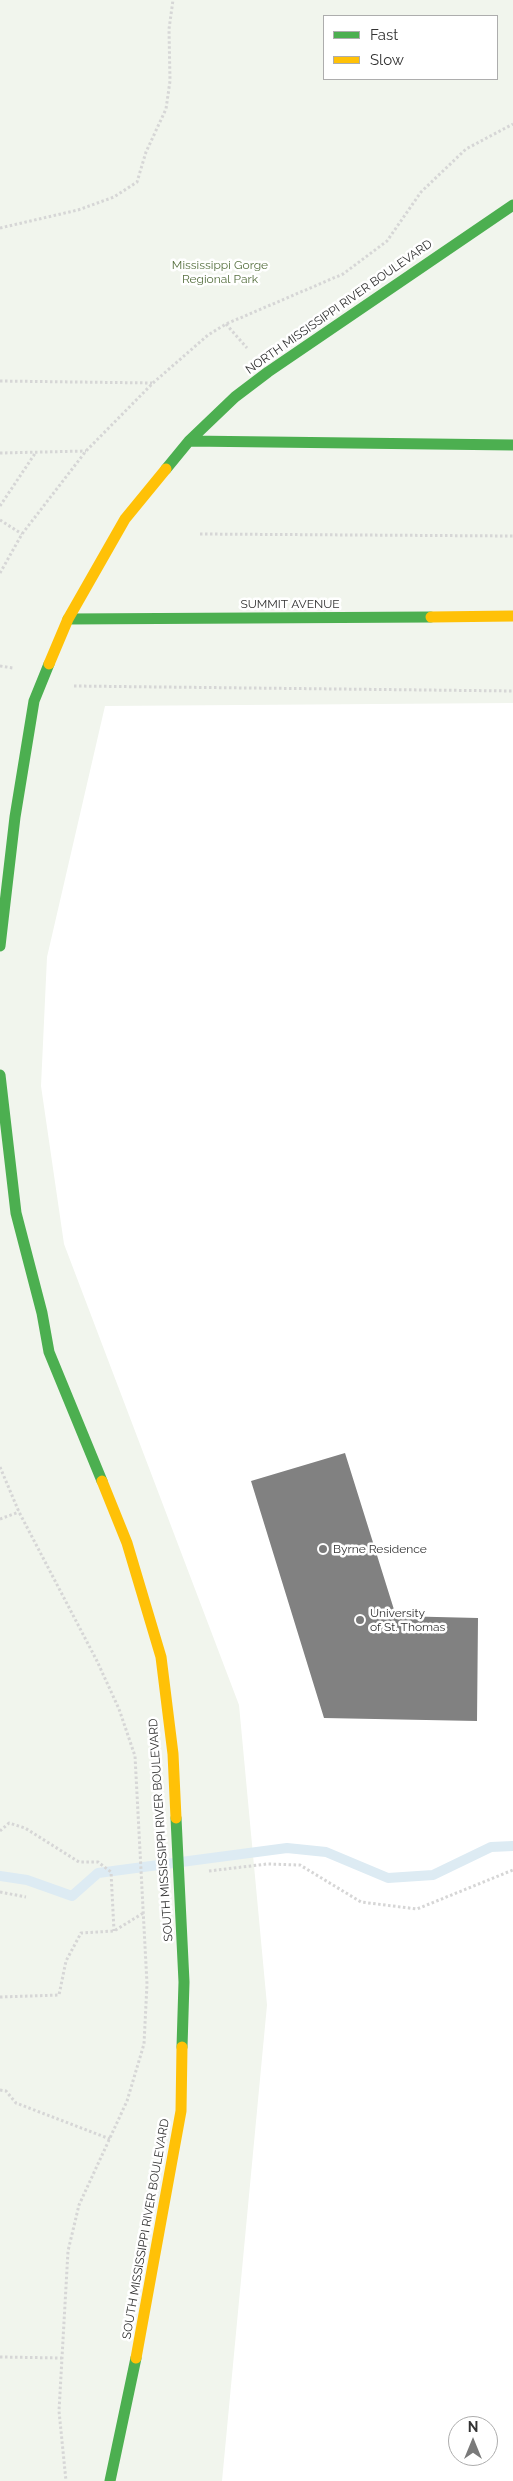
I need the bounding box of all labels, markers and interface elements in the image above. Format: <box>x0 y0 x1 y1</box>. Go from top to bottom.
legend <box>323 15 498 80</box>
text: Fast <box>370 26 398 44</box>
text: Slow <box>370 51 404 69</box>
street label: NORTH MISSISSIPPI RIVER BOULEVARD <box>243 237 435 377</box>
park label: Mississippi Gorge Regional Park <box>172 258 268 286</box>
street label: SUMMIT AVENUE <box>240 597 340 611</box>
place label: Byrne Residence <box>333 1542 427 1556</box>
marker: Byrne Residence <box>317 1543 329 1555</box>
place label: University of St. Thomas <box>370 1606 445 1634</box>
marker: University of St. Thomas <box>354 1614 366 1626</box>
street label: SOUTH MISSISSIPPI RIVER BOULEVARD <box>146 1718 176 1942</box>
street label: SOUTH MISSISSIPPI RIVER BOULEVARD <box>119 2118 173 2340</box>
north arrow <box>448 2416 498 2466</box>
text: N <box>468 2419 478 2435</box>

